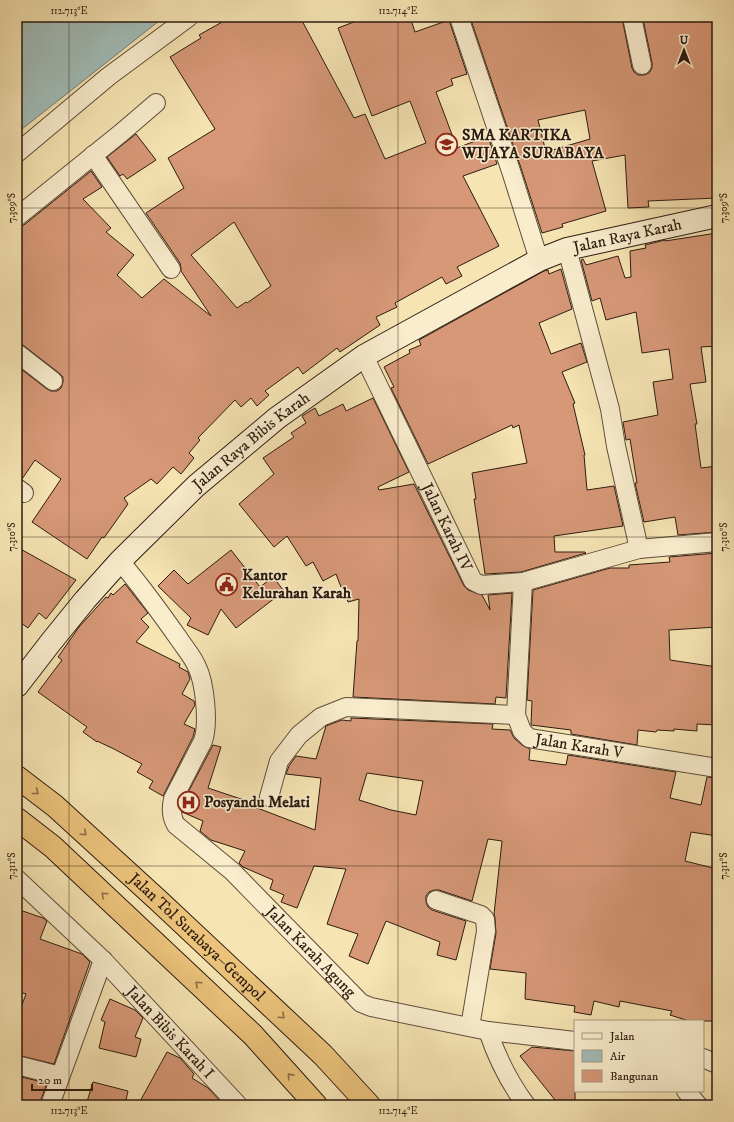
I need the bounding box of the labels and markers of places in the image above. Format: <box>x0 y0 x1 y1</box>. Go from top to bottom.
place label: SMA KARTIKA WIJAYA SURABAYA <box>461 125 605 163</box>
school or university icon: SMA KARTIKA WIJAYA SURABAYA <box>433 131 459 157</box>
place label: Kantor Kelurahan Karah <box>242 565 352 603</box>
public building icon: Kantor Kelurahan Karah <box>213 571 239 597</box>
hospital icon: Posyandu Melati <box>175 789 201 815</box>
place label: Posyandu Melati <box>204 792 310 812</box>

